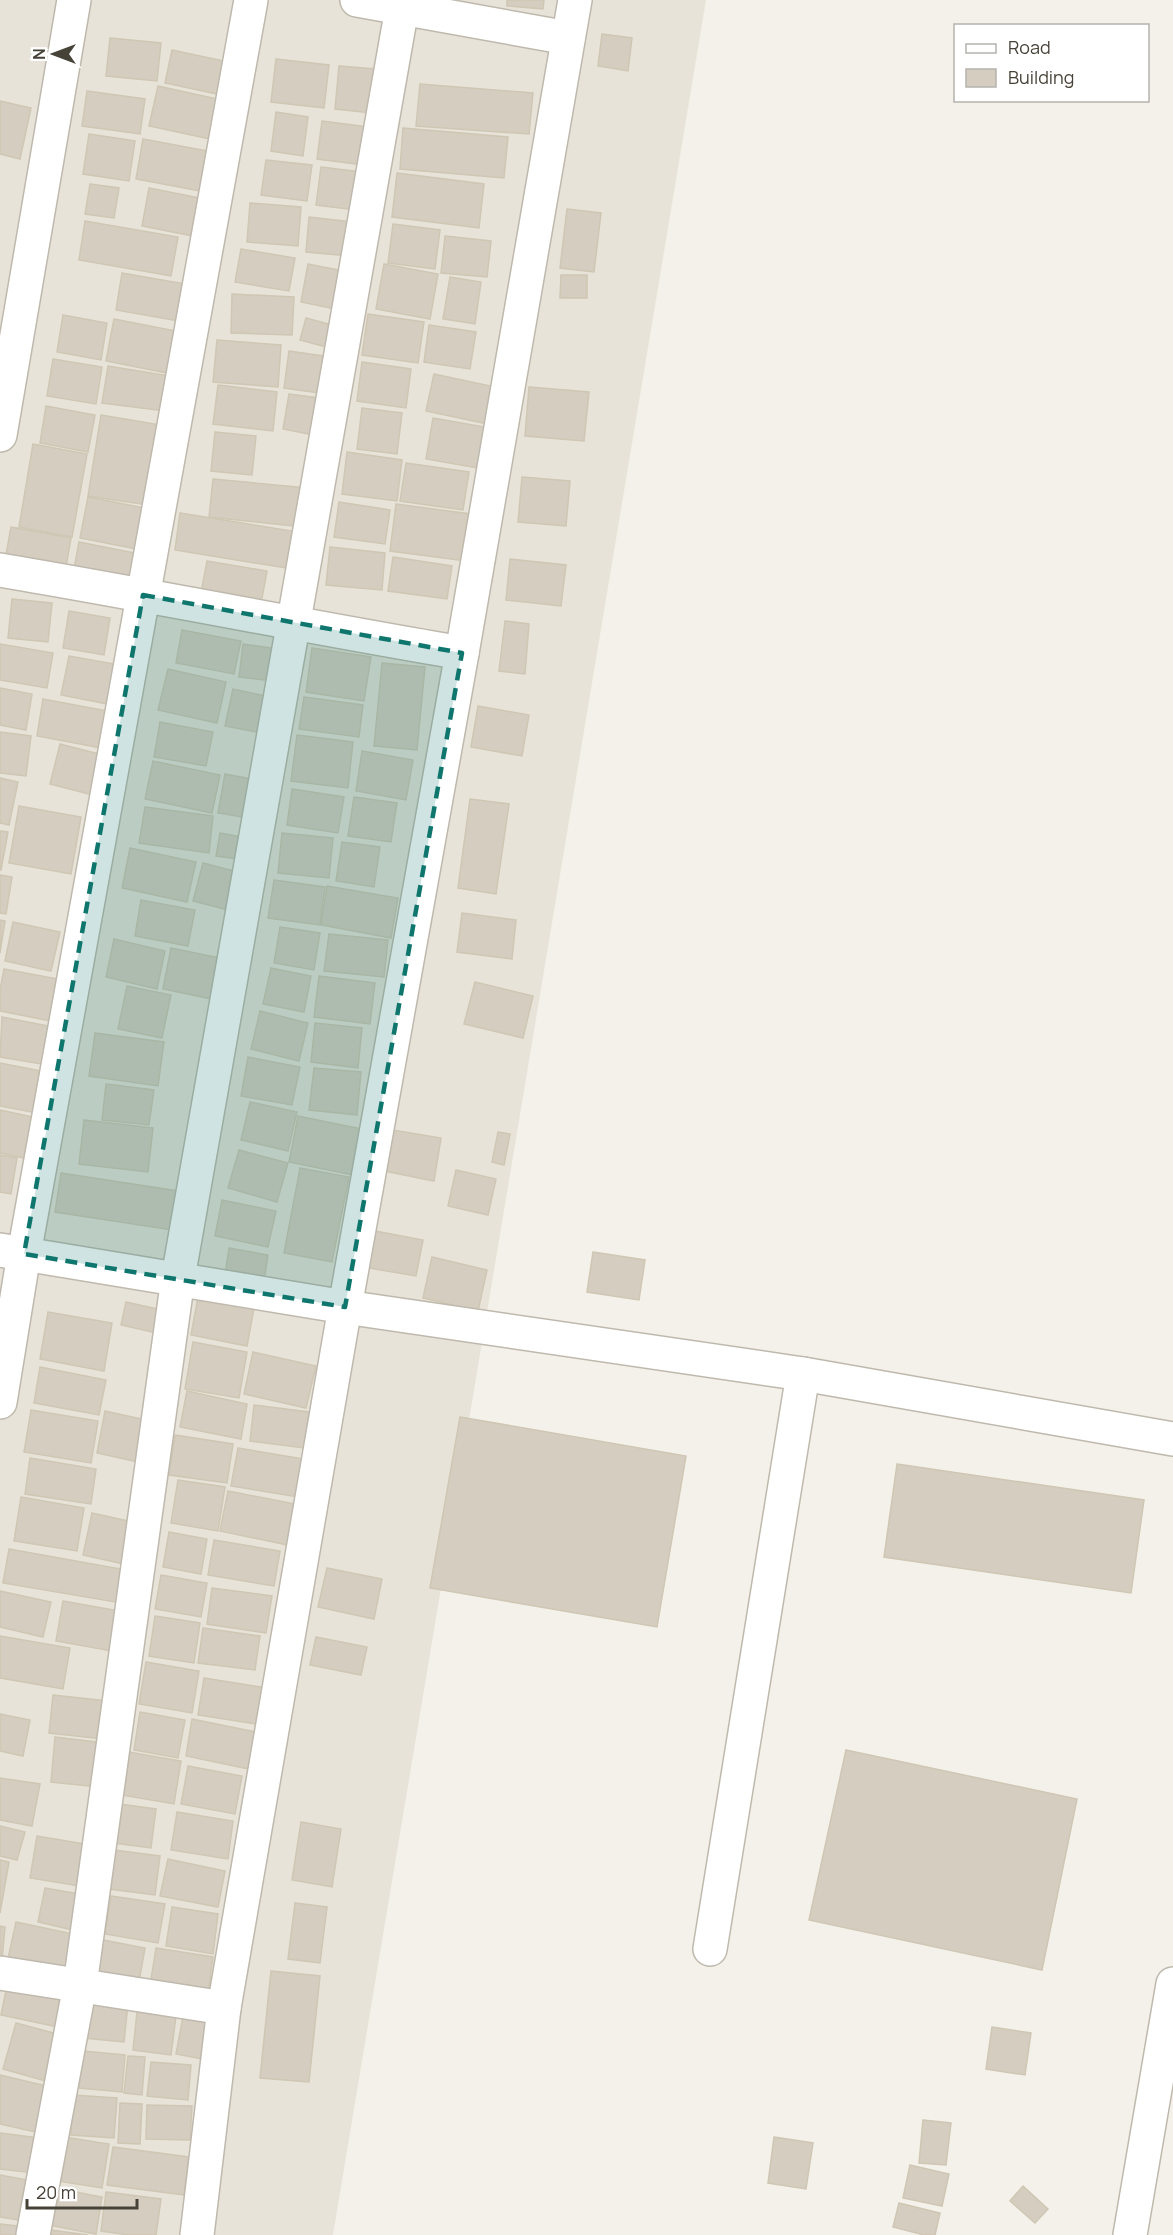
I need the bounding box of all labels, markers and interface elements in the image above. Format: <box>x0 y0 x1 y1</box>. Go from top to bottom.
north arrow <box>24 24 84 84</box>
legend <box>954 24 1149 102</box>
text: Road <box>1008 35 1051 59</box>
text: N <box>28 48 50 60</box>
text: Building <box>1008 65 1074 89</box>
scale bar <box>27 2172 136 2210</box>
text: 20 m <box>36 2180 76 2204</box>

